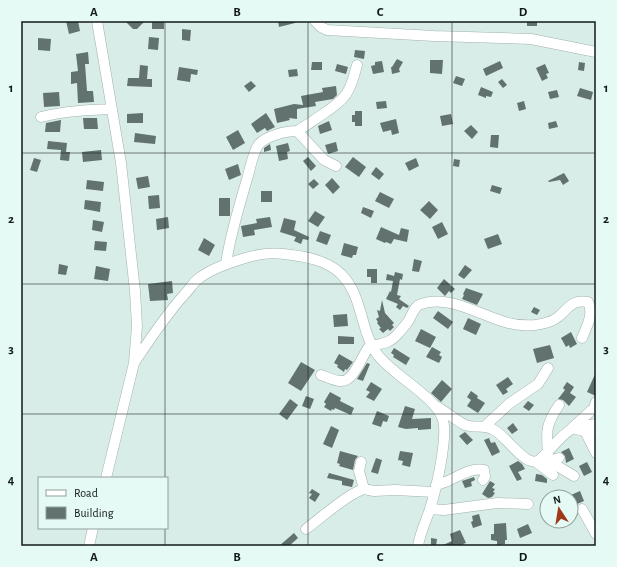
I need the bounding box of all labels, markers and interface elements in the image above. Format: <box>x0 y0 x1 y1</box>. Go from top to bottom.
text: A <box>90 6 98 19</box>
text: B <box>233 6 241 19</box>
text: C <box>377 6 384 19</box>
text: D <box>519 6 528 19</box>
text: 1 <box>9 82 13 95</box>
text: 1 <box>604 82 608 95</box>
text: 2 <box>8 213 14 226</box>
text: 2 <box>603 213 609 226</box>
text: 3 <box>8 343 14 356</box>
text: 3 <box>603 343 609 356</box>
text: 4 <box>8 474 15 487</box>
text: 4 <box>603 474 610 487</box>
legend <box>38 477 168 529</box>
text: Road <box>74 487 98 499</box>
north arrow <box>539 489 579 529</box>
text: N <box>552 494 562 506</box>
text: Building <box>74 507 114 519</box>
text: A <box>90 551 98 564</box>
text: B <box>233 551 241 564</box>
text: C <box>377 551 384 564</box>
text: D <box>519 551 528 564</box>

